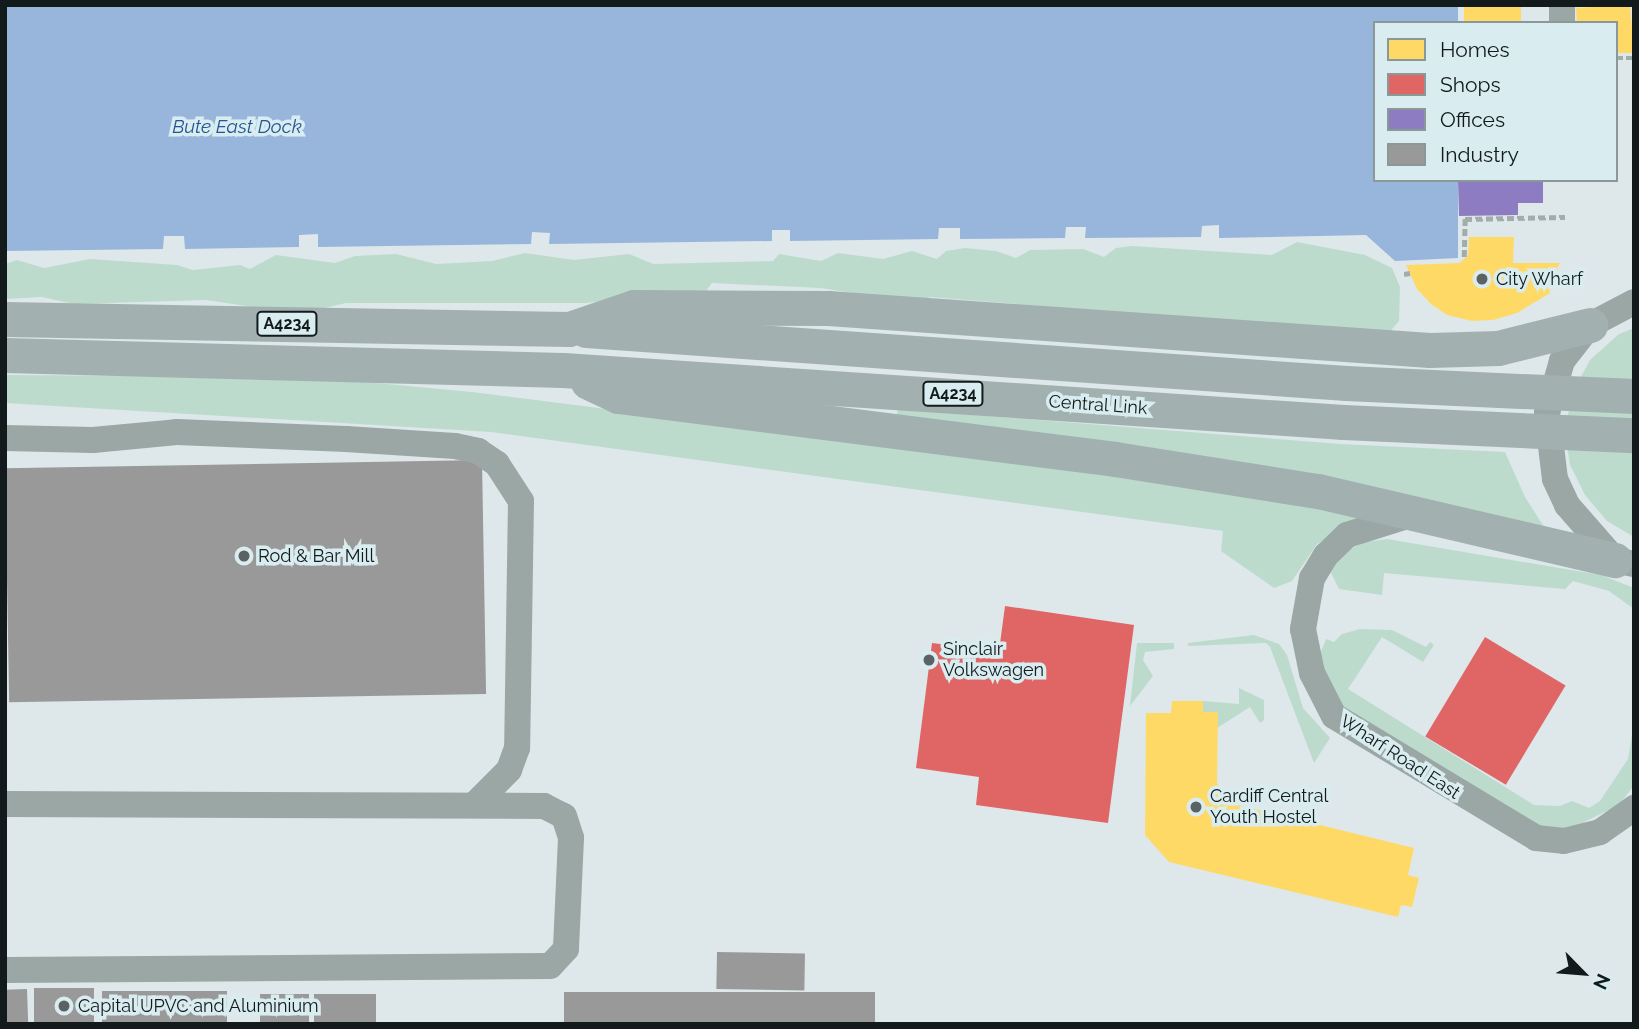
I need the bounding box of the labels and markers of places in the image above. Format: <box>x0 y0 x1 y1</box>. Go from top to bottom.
place label: City Wharf <box>1496 268 1584 290</box>
marker: City Wharf <box>1474 271 1490 287</box>
place label: Rod & Bar Mill <box>258 545 375 567</box>
marker: Rod & Bar Mill <box>236 548 252 564</box>
place label: Sinclair Volkswagen <box>943 639 1044 682</box>
marker: Sinclair Volkswagen <box>921 652 937 668</box>
place label: Cardiff Central Youth Hostel <box>1210 786 1329 828</box>
marker: Cardiff Central Youth Hostel <box>1188 799 1204 815</box>
place label: Capital UPVC and Aluminium <box>78 995 320 1017</box>
marker: Capital UPVC and Aluminium <box>56 998 72 1014</box>

